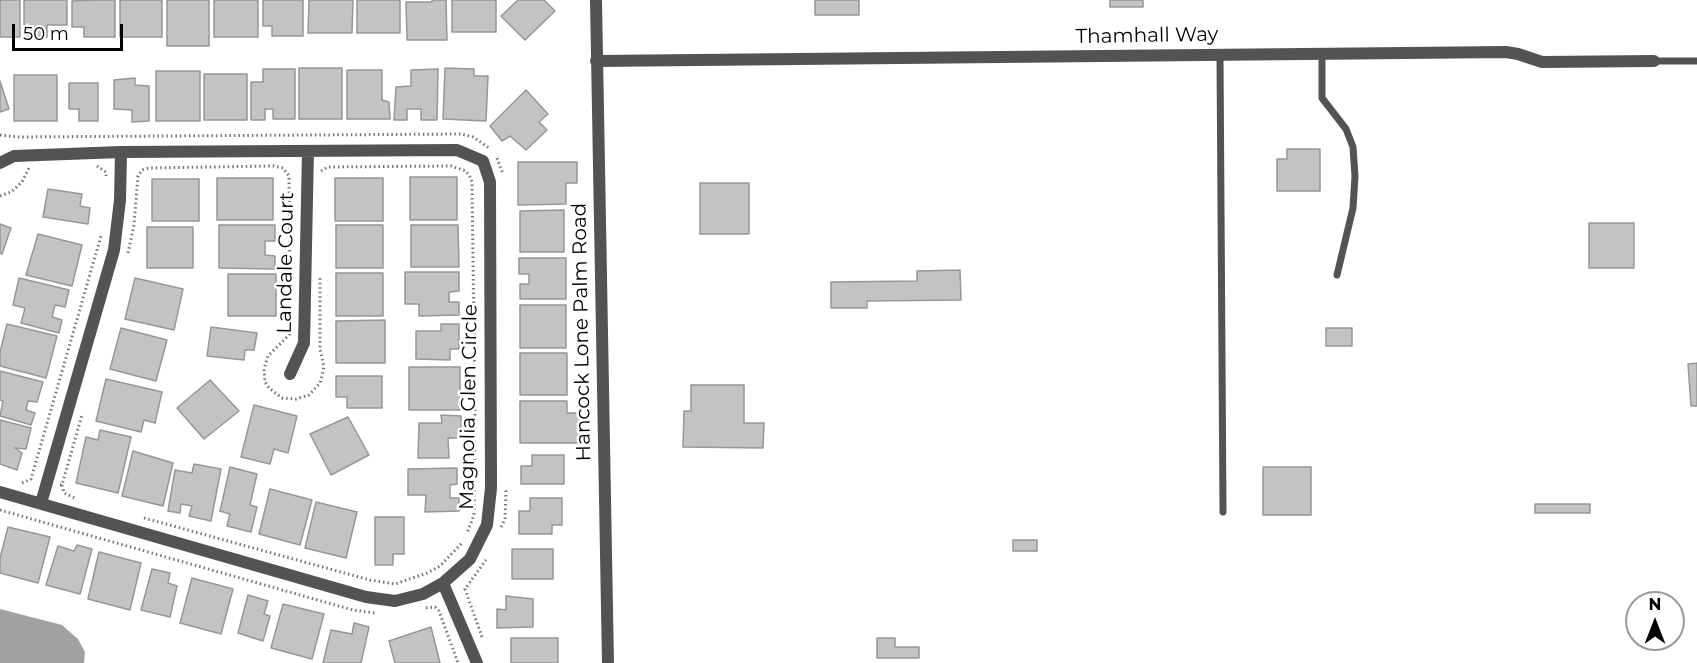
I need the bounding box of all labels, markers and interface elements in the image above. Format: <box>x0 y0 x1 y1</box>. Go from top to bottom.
scale bar <box>15 12 126 50</box>
text: 50 m <box>23 23 69 45</box>
street label: Thamhall Way <box>1075 23 1219 49</box>
street label: Landale Court <box>273 192 299 334</box>
street label: Hancock Lone Palm Road <box>568 203 596 461</box>
street label: Magnolia Glen Circle <box>455 304 483 510</box>
north arrow <box>1625 591 1685 651</box>
text: N <box>1649 595 1661 614</box>

